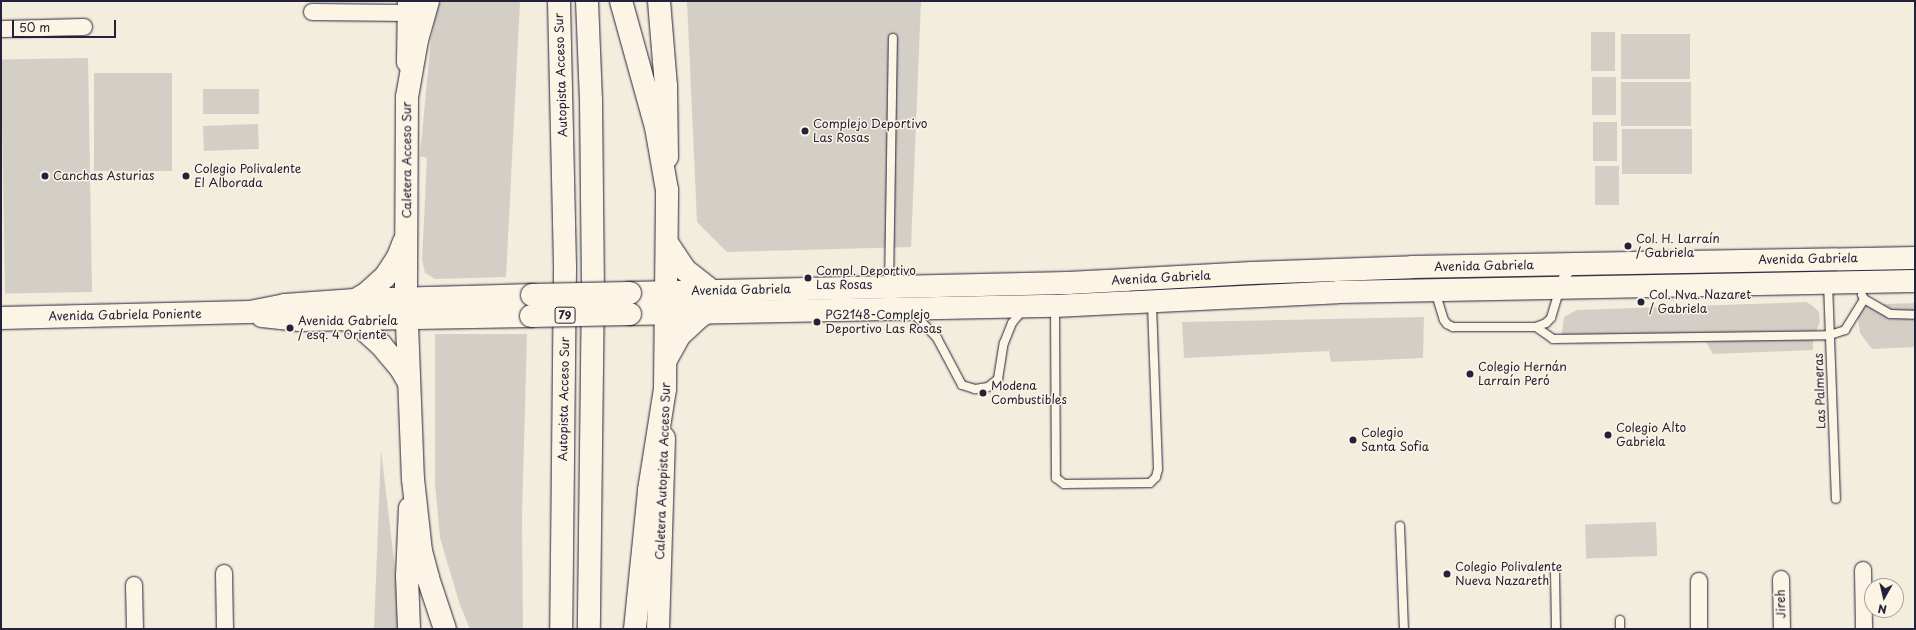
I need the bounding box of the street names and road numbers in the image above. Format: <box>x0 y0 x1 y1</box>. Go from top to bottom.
street label: Autopista Acceso Sur <box>552 13 570 137</box>
street label: Caletera Acceso Sur <box>400 101 414 219</box>
street label: Avenida Gabriela <box>1758 251 1858 267</box>
street label: Avenida Gabriela <box>1434 258 1534 274</box>
street label: Avenida Gabriela <box>1111 268 1211 288</box>
street label: Avenida Gabriela <box>691 282 791 298</box>
street label: Avenida Gabriela Poniente <box>49 306 201 324</box>
road number: 79 <box>554 306 576 324</box>
street label: Autopista Acceso Sur <box>556 337 572 461</box>
street label: Las Palmeras <box>1811 352 1829 430</box>
street label: Caletera Autopista Acceso Sur <box>653 382 673 560</box>
street label: Jireh <box>1774 589 1788 619</box>

